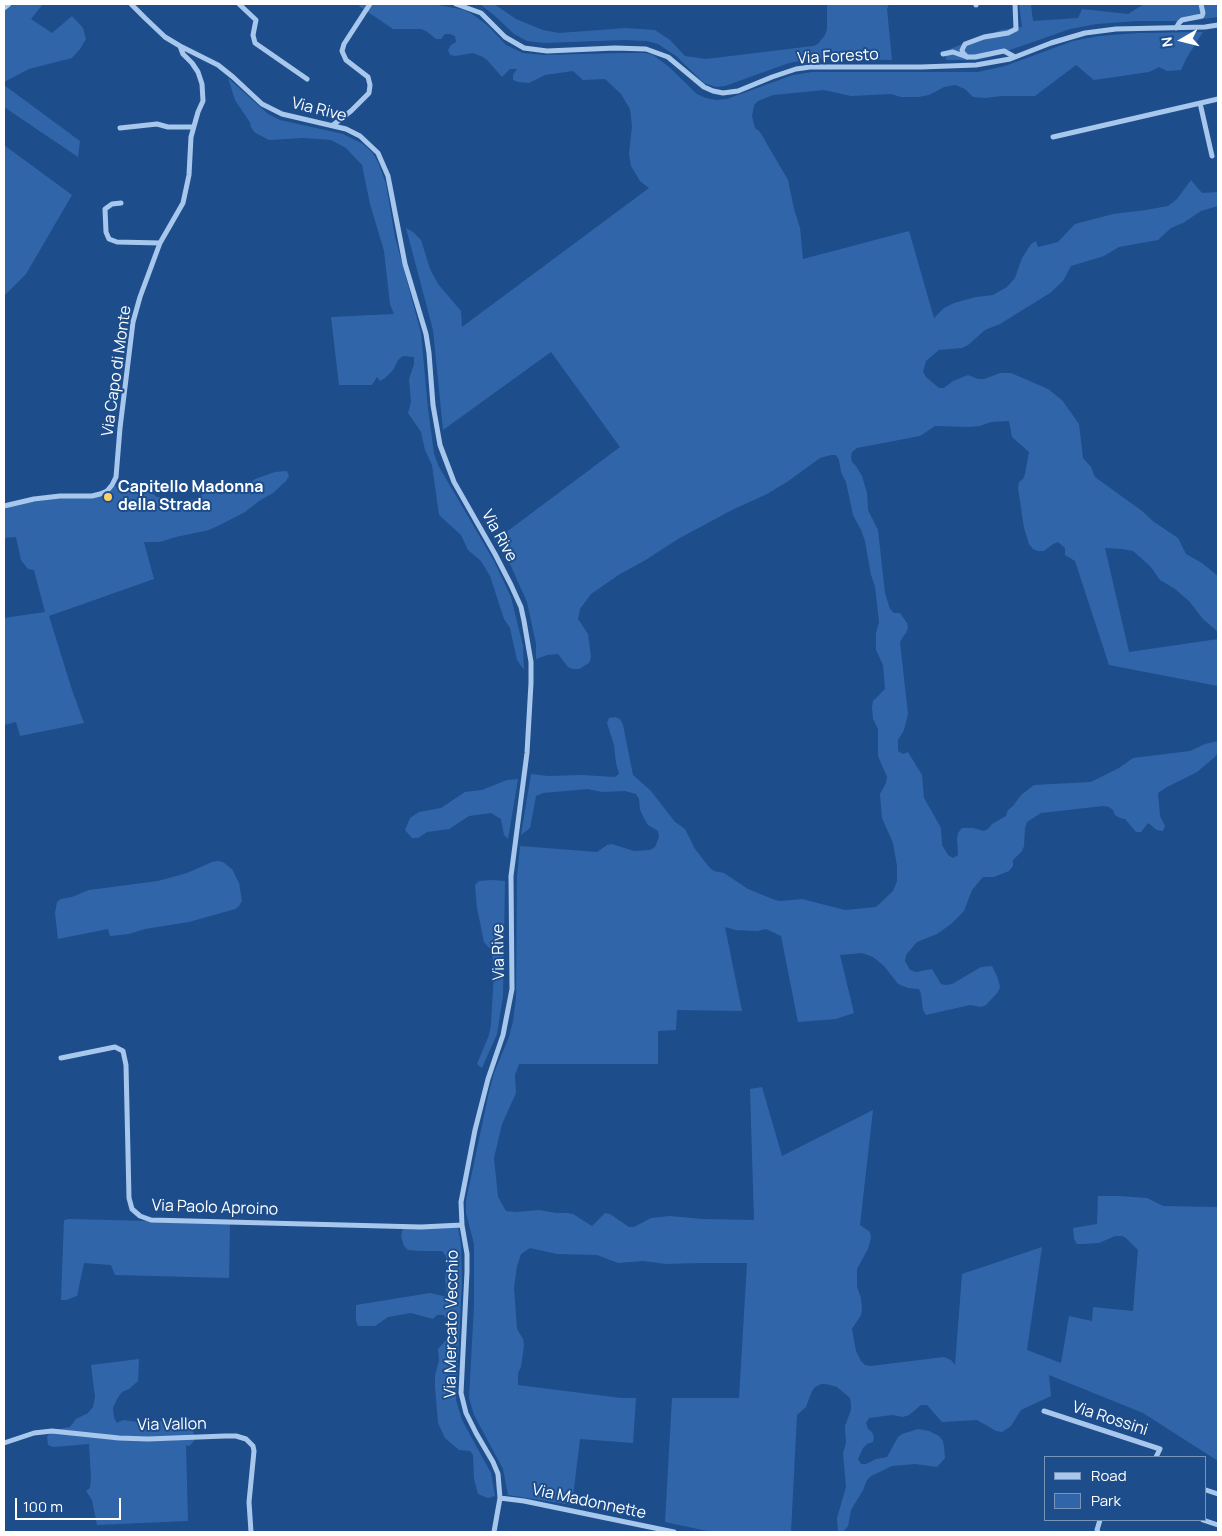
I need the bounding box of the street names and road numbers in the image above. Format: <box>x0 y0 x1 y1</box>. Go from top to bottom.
street label: Via Foresto <box>797 45 879 69</box>
street label: Via Rive <box>289 94 349 126</box>
street label: Via Capo di Monte <box>98 304 136 438</box>
street label: Via Rive <box>477 507 521 565</box>
street label: Via Rive <box>489 924 509 980</box>
street label: Via Paolo Aproino <box>151 1196 279 1220</box>
street label: Via Mercato Vecchio <box>441 1250 463 1398</box>
street label: Via Rossini <box>1070 1398 1150 1440</box>
street label: Via Vallon <box>137 1415 207 1435</box>
street label: Via Madonnette <box>530 1481 648 1523</box>

